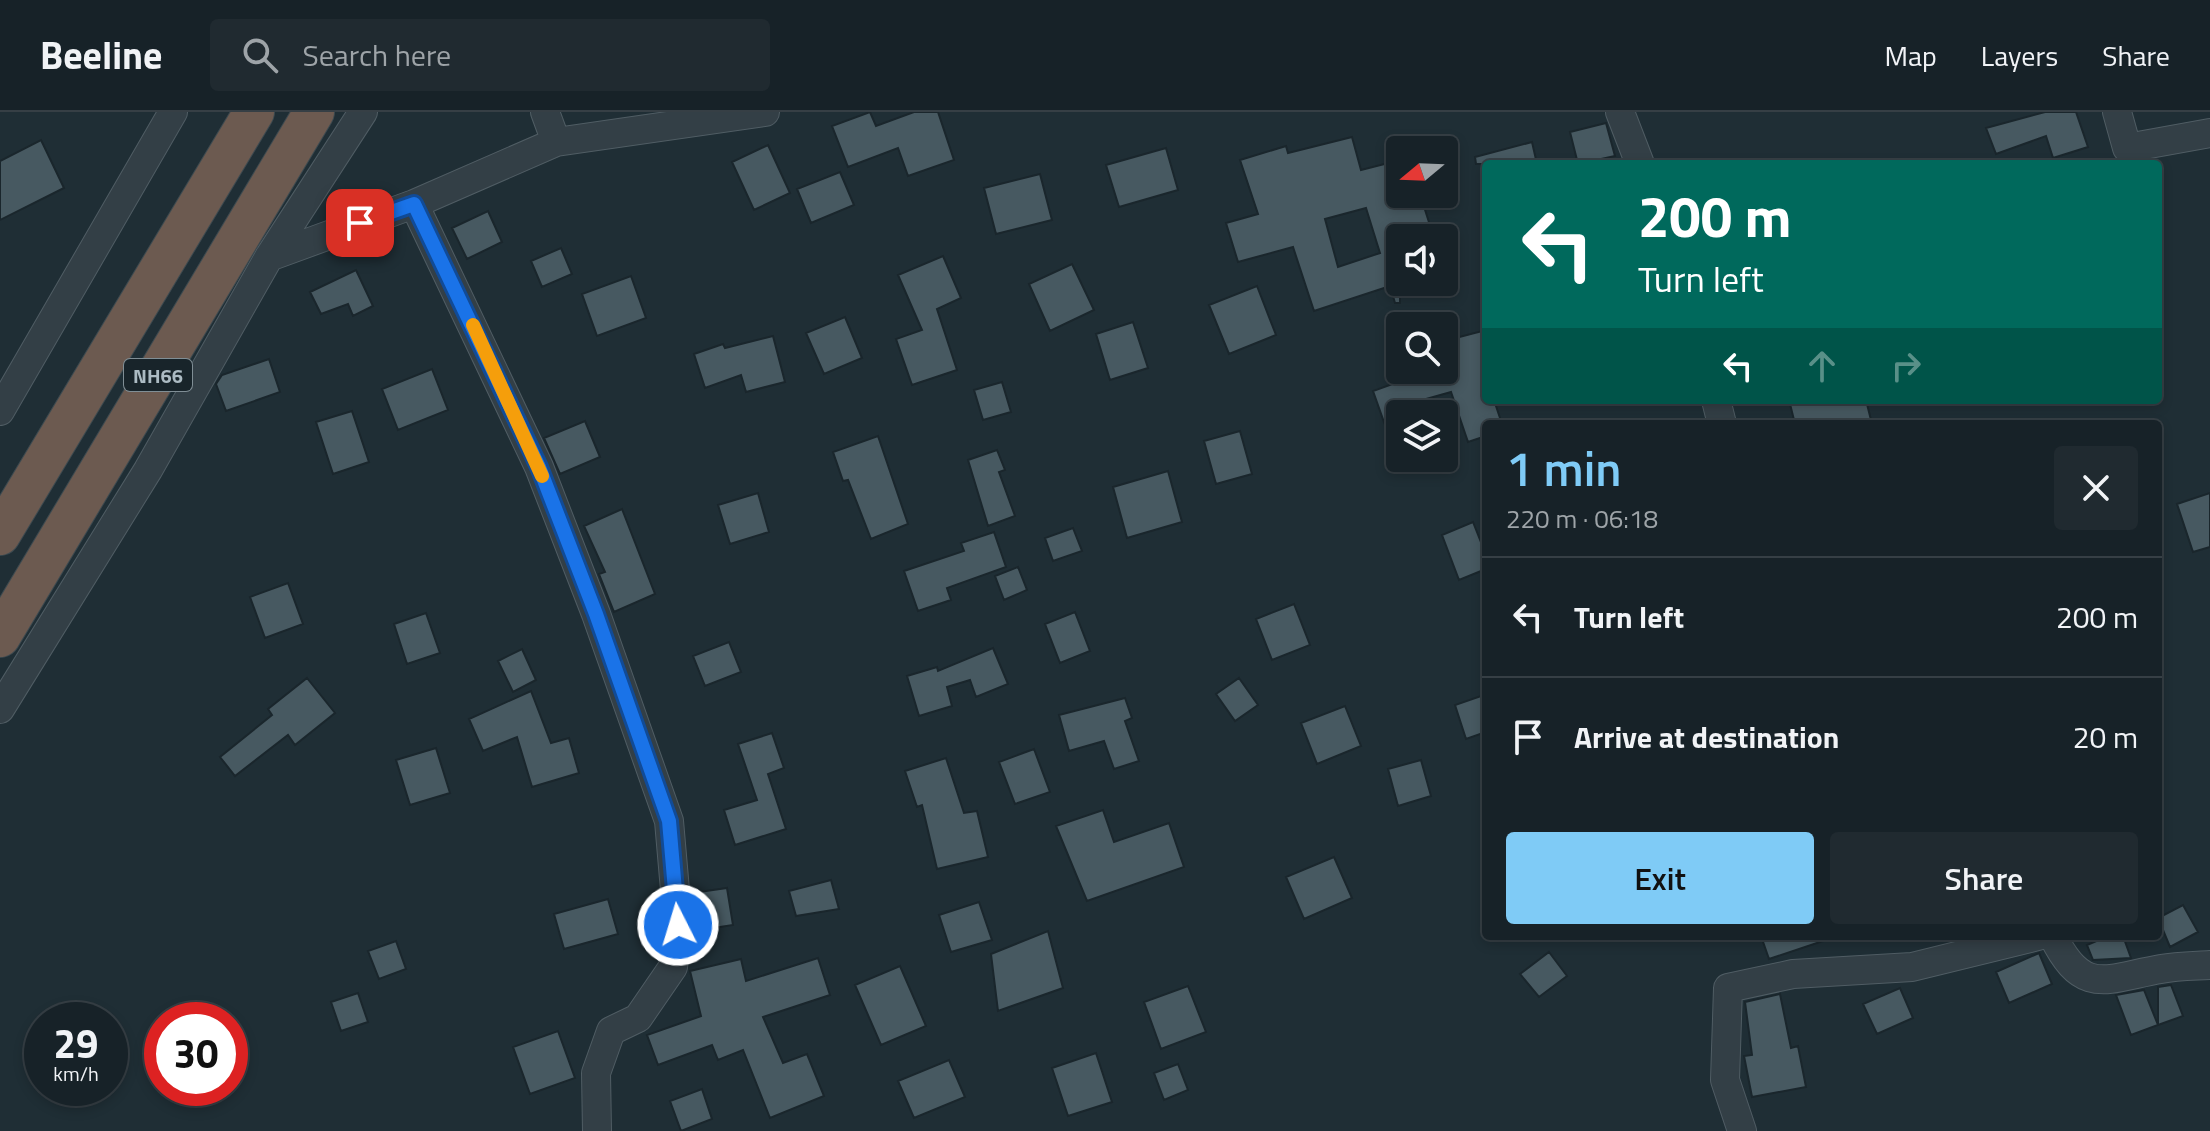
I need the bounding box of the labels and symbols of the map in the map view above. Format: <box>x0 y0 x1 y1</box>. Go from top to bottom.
north arrow <box>1386 136 1458 208</box>
pin <box>326 189 394 257</box>
road number: NH66 <box>124 359 192 391</box>
position arrow <box>636 883 720 967</box>
speed limit sign: 30 <box>144 1002 248 1106</box>

